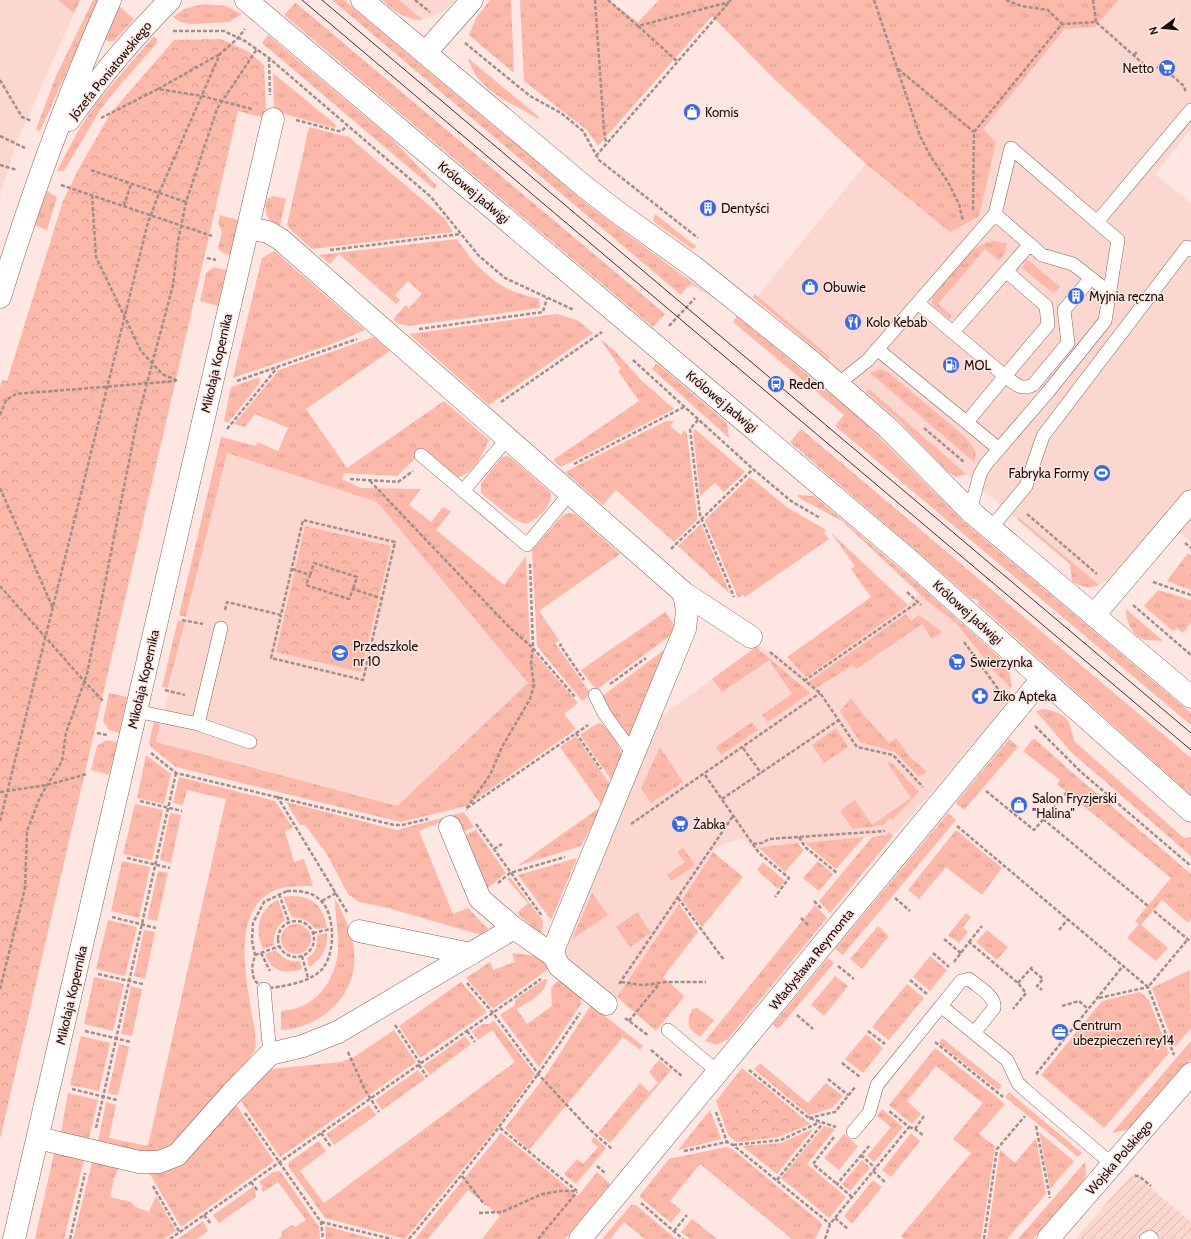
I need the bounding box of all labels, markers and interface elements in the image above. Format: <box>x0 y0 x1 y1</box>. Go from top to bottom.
north arrow <box>1143 8 1183 48</box>
street label: Józefa Poniatowskiego <box>65 18 155 123</box>
text: N <box>1146 25 1161 36</box>
supermarket icon: Netto <box>1157 58 1177 78</box>
place label: Netto <box>1123 60 1154 76</box>
shop icon: Komis <box>682 102 702 122</box>
place label: Komis <box>705 104 739 120</box>
street label: Królowej Jadwigi <box>434 157 513 227</box>
building icon: Dentyści <box>698 198 718 218</box>
place label: Dentyści <box>721 200 769 216</box>
shop icon: Obuwie <box>800 277 820 297</box>
place label: Obuwie <box>823 279 866 295</box>
building icon: Myjnia ręczna <box>1066 286 1086 306</box>
place label: Myjnia ręczna <box>1089 288 1165 305</box>
street label: Mikołaja Kopernika <box>197 311 236 414</box>
restaurant icon: Kolo Kebab <box>843 312 863 332</box>
place label: Kolo Kebab <box>866 314 927 330</box>
fuel station icon: MOL <box>941 355 961 375</box>
place label: MOL <box>964 357 992 373</box>
street label: Królowej Jadwigi <box>682 366 761 436</box>
bus stop icon: Reden <box>766 374 786 394</box>
place label: Reden <box>789 376 824 392</box>
sports icon: Fabryka Formy <box>1092 463 1112 483</box>
place label: Fabryka Formy <box>1009 465 1089 481</box>
street label: Królowej Jadwigi <box>929 576 1006 648</box>
street label: Mikołaja Kopernika <box>124 627 163 730</box>
place label: Przedszkole nr 10 <box>353 638 418 669</box>
school or university icon: Przedszkole nr 10 <box>330 643 350 663</box>
supermarket icon: Świerzynka <box>947 652 967 672</box>
place label: Świerzynka <box>970 654 1033 670</box>
pharmacy icon: Ziko Apteka <box>970 686 990 706</box>
place label: Ziko Apteka <box>993 688 1057 704</box>
place label: Salon Fryzjerski "Halina" <box>1032 790 1117 821</box>
shop icon: Salon Fryzjerski "Halina" <box>1009 795 1029 815</box>
supermarket icon: Żabka <box>670 814 690 834</box>
place label: Żabka <box>693 816 726 832</box>
street label: Władysława Reymonta <box>765 905 857 1013</box>
street label: Mikołaja Kopernika <box>52 943 91 1046</box>
place label: Centrum ubezpieczeń rey14 <box>1073 1017 1175 1048</box>
office icon: Centrum ubezpieczeń rey14 <box>1050 1022 1070 1042</box>
street label: Wojska Polskiego <box>1082 1116 1157 1198</box>

